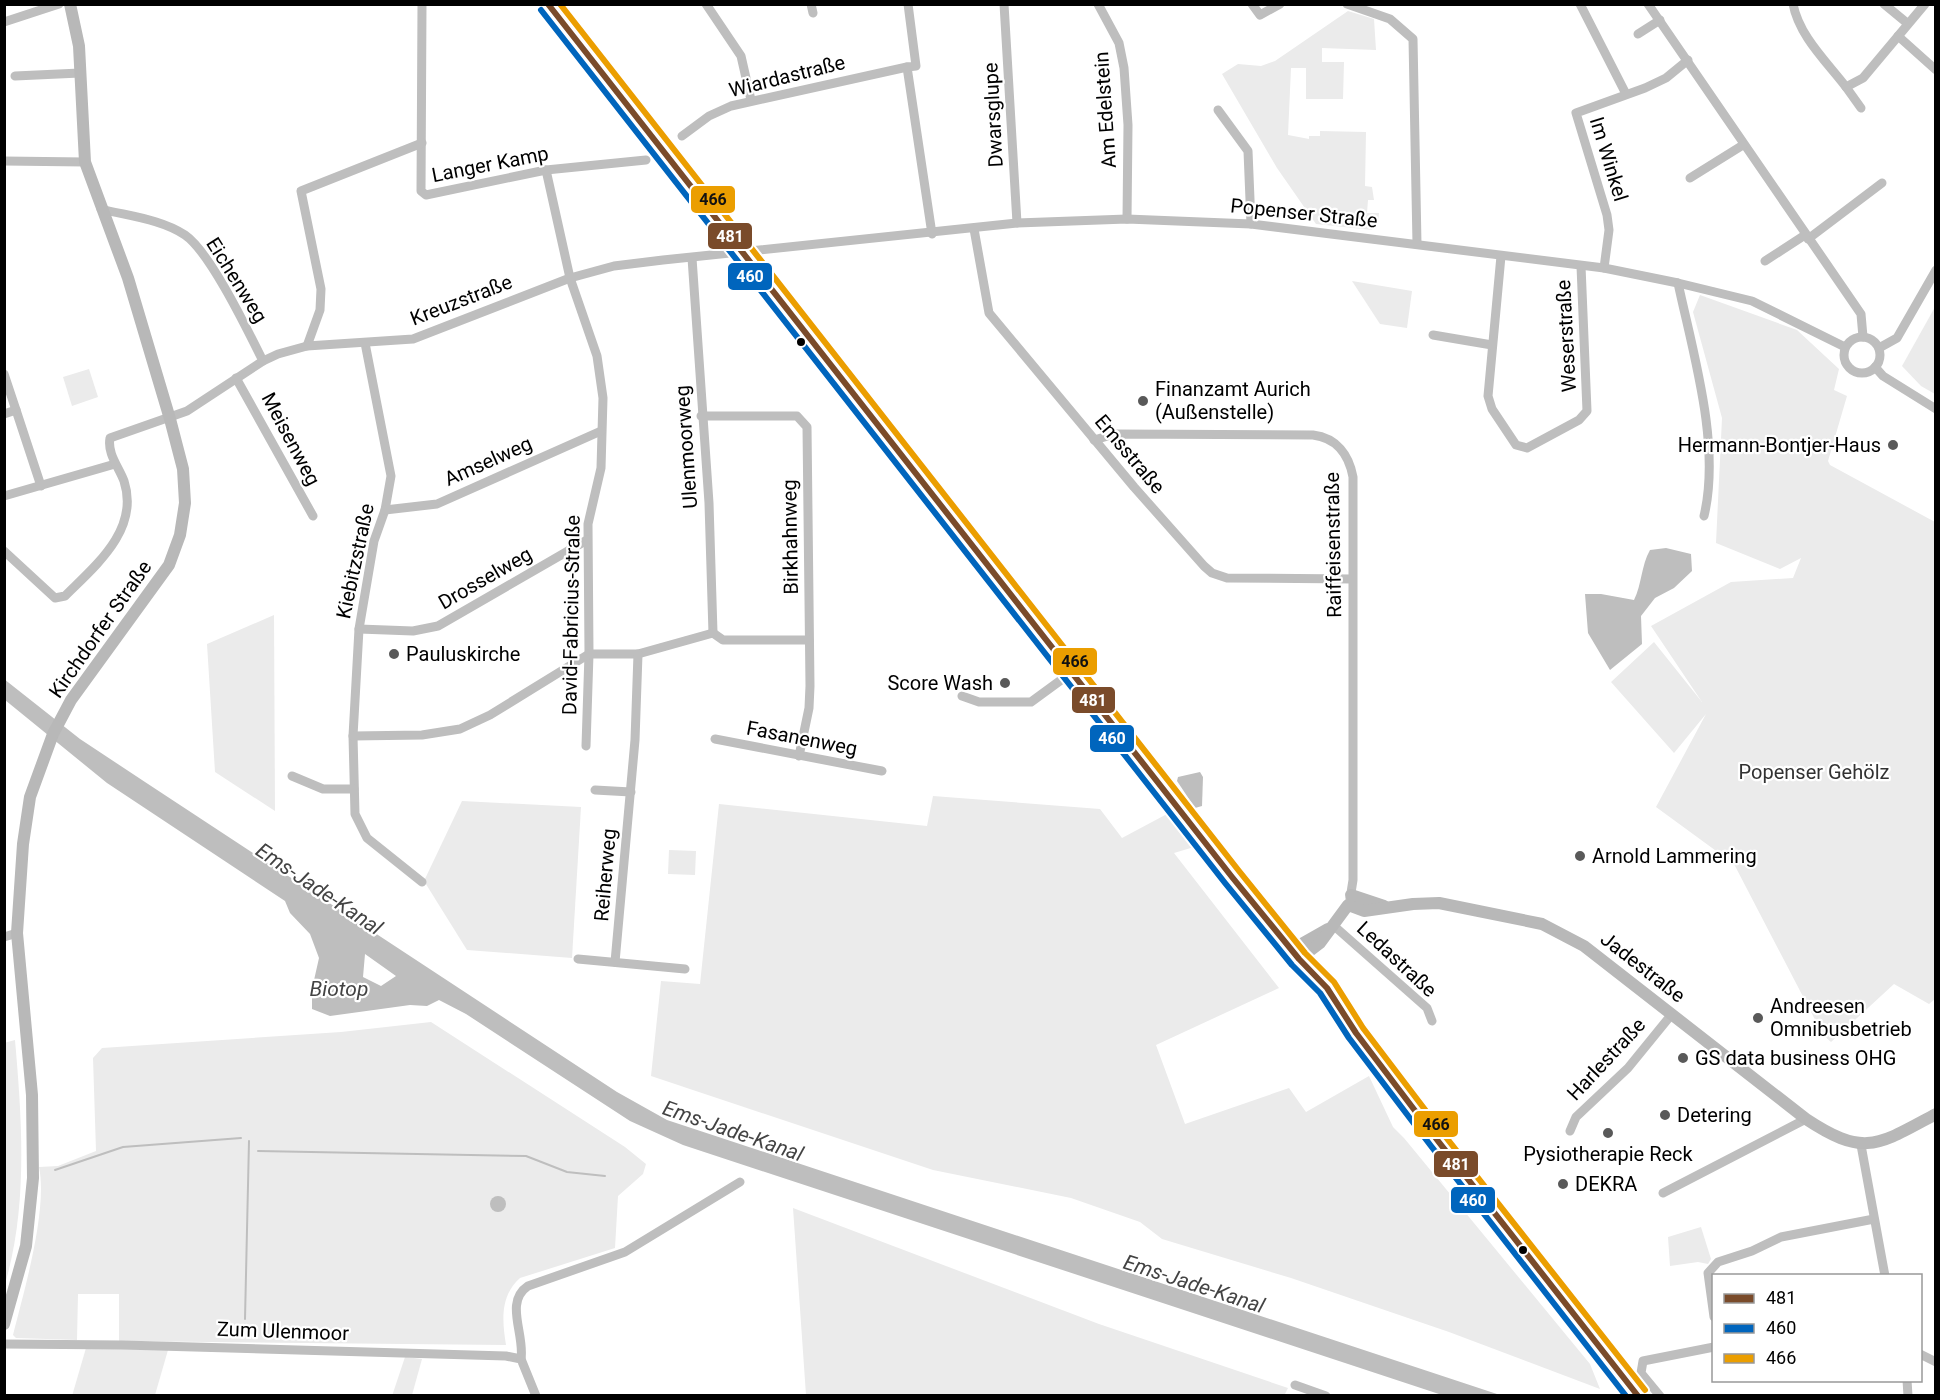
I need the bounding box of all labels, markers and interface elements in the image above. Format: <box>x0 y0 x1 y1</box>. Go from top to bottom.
street label: Wiardastraße <box>726 50 848 102</box>
street label: Am Edelstein <box>1089 51 1121 169</box>
street label: Dwarsglupe <box>978 62 1008 168</box>
street label: Im Winkel <box>1585 114 1633 204</box>
street label: Langer Kamp <box>430 141 550 187</box>
line badge: 466 <box>690 185 736 214</box>
text: 466 <box>699 190 727 209</box>
street label: Popenser Straße <box>1229 193 1379 233</box>
line badge: 481 <box>707 222 753 250</box>
text: 481 <box>716 227 744 246</box>
street label: Eichenweg <box>201 233 273 327</box>
line badge: 460 <box>727 262 773 291</box>
text: 460 <box>736 267 764 286</box>
street label: Kreuzstraße <box>407 270 515 330</box>
street label: Weserstraße <box>1551 279 1581 393</box>
unlabelled marker <box>795 336 807 348</box>
place label: Finanzamt Aurich (Außenstelle) <box>1155 377 1311 424</box>
street label: Ulenmoorweg <box>670 384 702 510</box>
street label: Meisenweg <box>257 388 325 490</box>
marker: Finanzamt Aurich (Außenstelle) <box>1136 394 1150 408</box>
street label: Emsstraße <box>1090 410 1170 498</box>
street label: Amselweg <box>441 431 535 491</box>
place label: Hermann-Bontjer-Haus <box>1678 433 1881 457</box>
marker: Hermann-Bontjer-Haus <box>1886 438 1900 452</box>
street label: Raiffeisenstraße <box>1320 472 1346 618</box>
street label: Birkhahnweg <box>777 479 803 595</box>
street label: Kiebitzstraße <box>331 501 379 621</box>
street label: David-Fabricius-Straße <box>557 515 585 715</box>
street label: Drosselweg <box>434 542 536 614</box>
street label: Kirchdorfer Straße <box>44 556 156 702</box>
place label: Pauluskirche <box>406 642 520 666</box>
marker: Pauluskirche <box>387 647 401 661</box>
line badge: 466 <box>1052 647 1098 676</box>
text: 466 <box>1061 652 1089 671</box>
place label: Score Wash <box>887 671 993 695</box>
marker: Score Wash <box>998 676 1012 690</box>
line badge: 481 <box>1071 686 1116 714</box>
text: 481 <box>1079 691 1107 710</box>
street label: Fasanenweg <box>745 715 859 761</box>
line badge: 460 <box>1089 724 1135 753</box>
text: 460 <box>1098 729 1126 748</box>
park label: Popenser Gehölz <box>1739 760 1890 784</box>
street label: Reiherweg <box>589 828 621 922</box>
water label: Ems-Jade-Kanal <box>251 838 387 941</box>
place label: Arnold Lammering <box>1592 844 1757 868</box>
marker: Arnold Lammering <box>1573 849 1587 863</box>
street label: Ledastraße <box>1352 916 1442 1002</box>
street label: Jadestraße <box>1596 927 1690 1007</box>
water label: Biotop <box>310 977 368 1001</box>
place label: Andreesen Omnibusbetrieb <box>1770 994 1912 1041</box>
marker: Andreesen Omnibusbetrieb <box>1751 1011 1765 1025</box>
street label: Harlestraße <box>1562 1013 1650 1105</box>
place label: GS data business OHG <box>1695 1046 1896 1070</box>
marker: GS data business OHG <box>1676 1051 1690 1065</box>
water label: Ems-Jade-Kanal <box>660 1096 807 1167</box>
place label: Detering <box>1677 1103 1752 1127</box>
marker: Detering <box>1658 1108 1672 1122</box>
line badge: 466 <box>1413 1110 1459 1138</box>
text: 466 <box>1422 1115 1450 1134</box>
marker: Pysiotherapie Reck <box>1601 1126 1615 1140</box>
place label: Pysiotherapie Reck <box>1523 1142 1694 1166</box>
line badge: 481 <box>1433 1150 1479 1178</box>
text: 481 <box>1442 1155 1470 1174</box>
place label: DEKRA <box>1575 1172 1637 1196</box>
marker: DEKRA <box>1556 1177 1570 1191</box>
line badge: 460 <box>1450 1186 1496 1214</box>
text: 460 <box>1459 1191 1487 1210</box>
unlabelled marker <box>1517 1244 1529 1256</box>
water label: Ems-Jade-Kanal <box>1120 1250 1269 1318</box>
legend <box>1712 1274 1922 1382</box>
text: 481 <box>1766 1287 1796 1308</box>
street label: Zum Ulenmoor <box>217 1317 350 1345</box>
text: 460 <box>1766 1317 1796 1338</box>
text: 466 <box>1766 1347 1796 1368</box>

